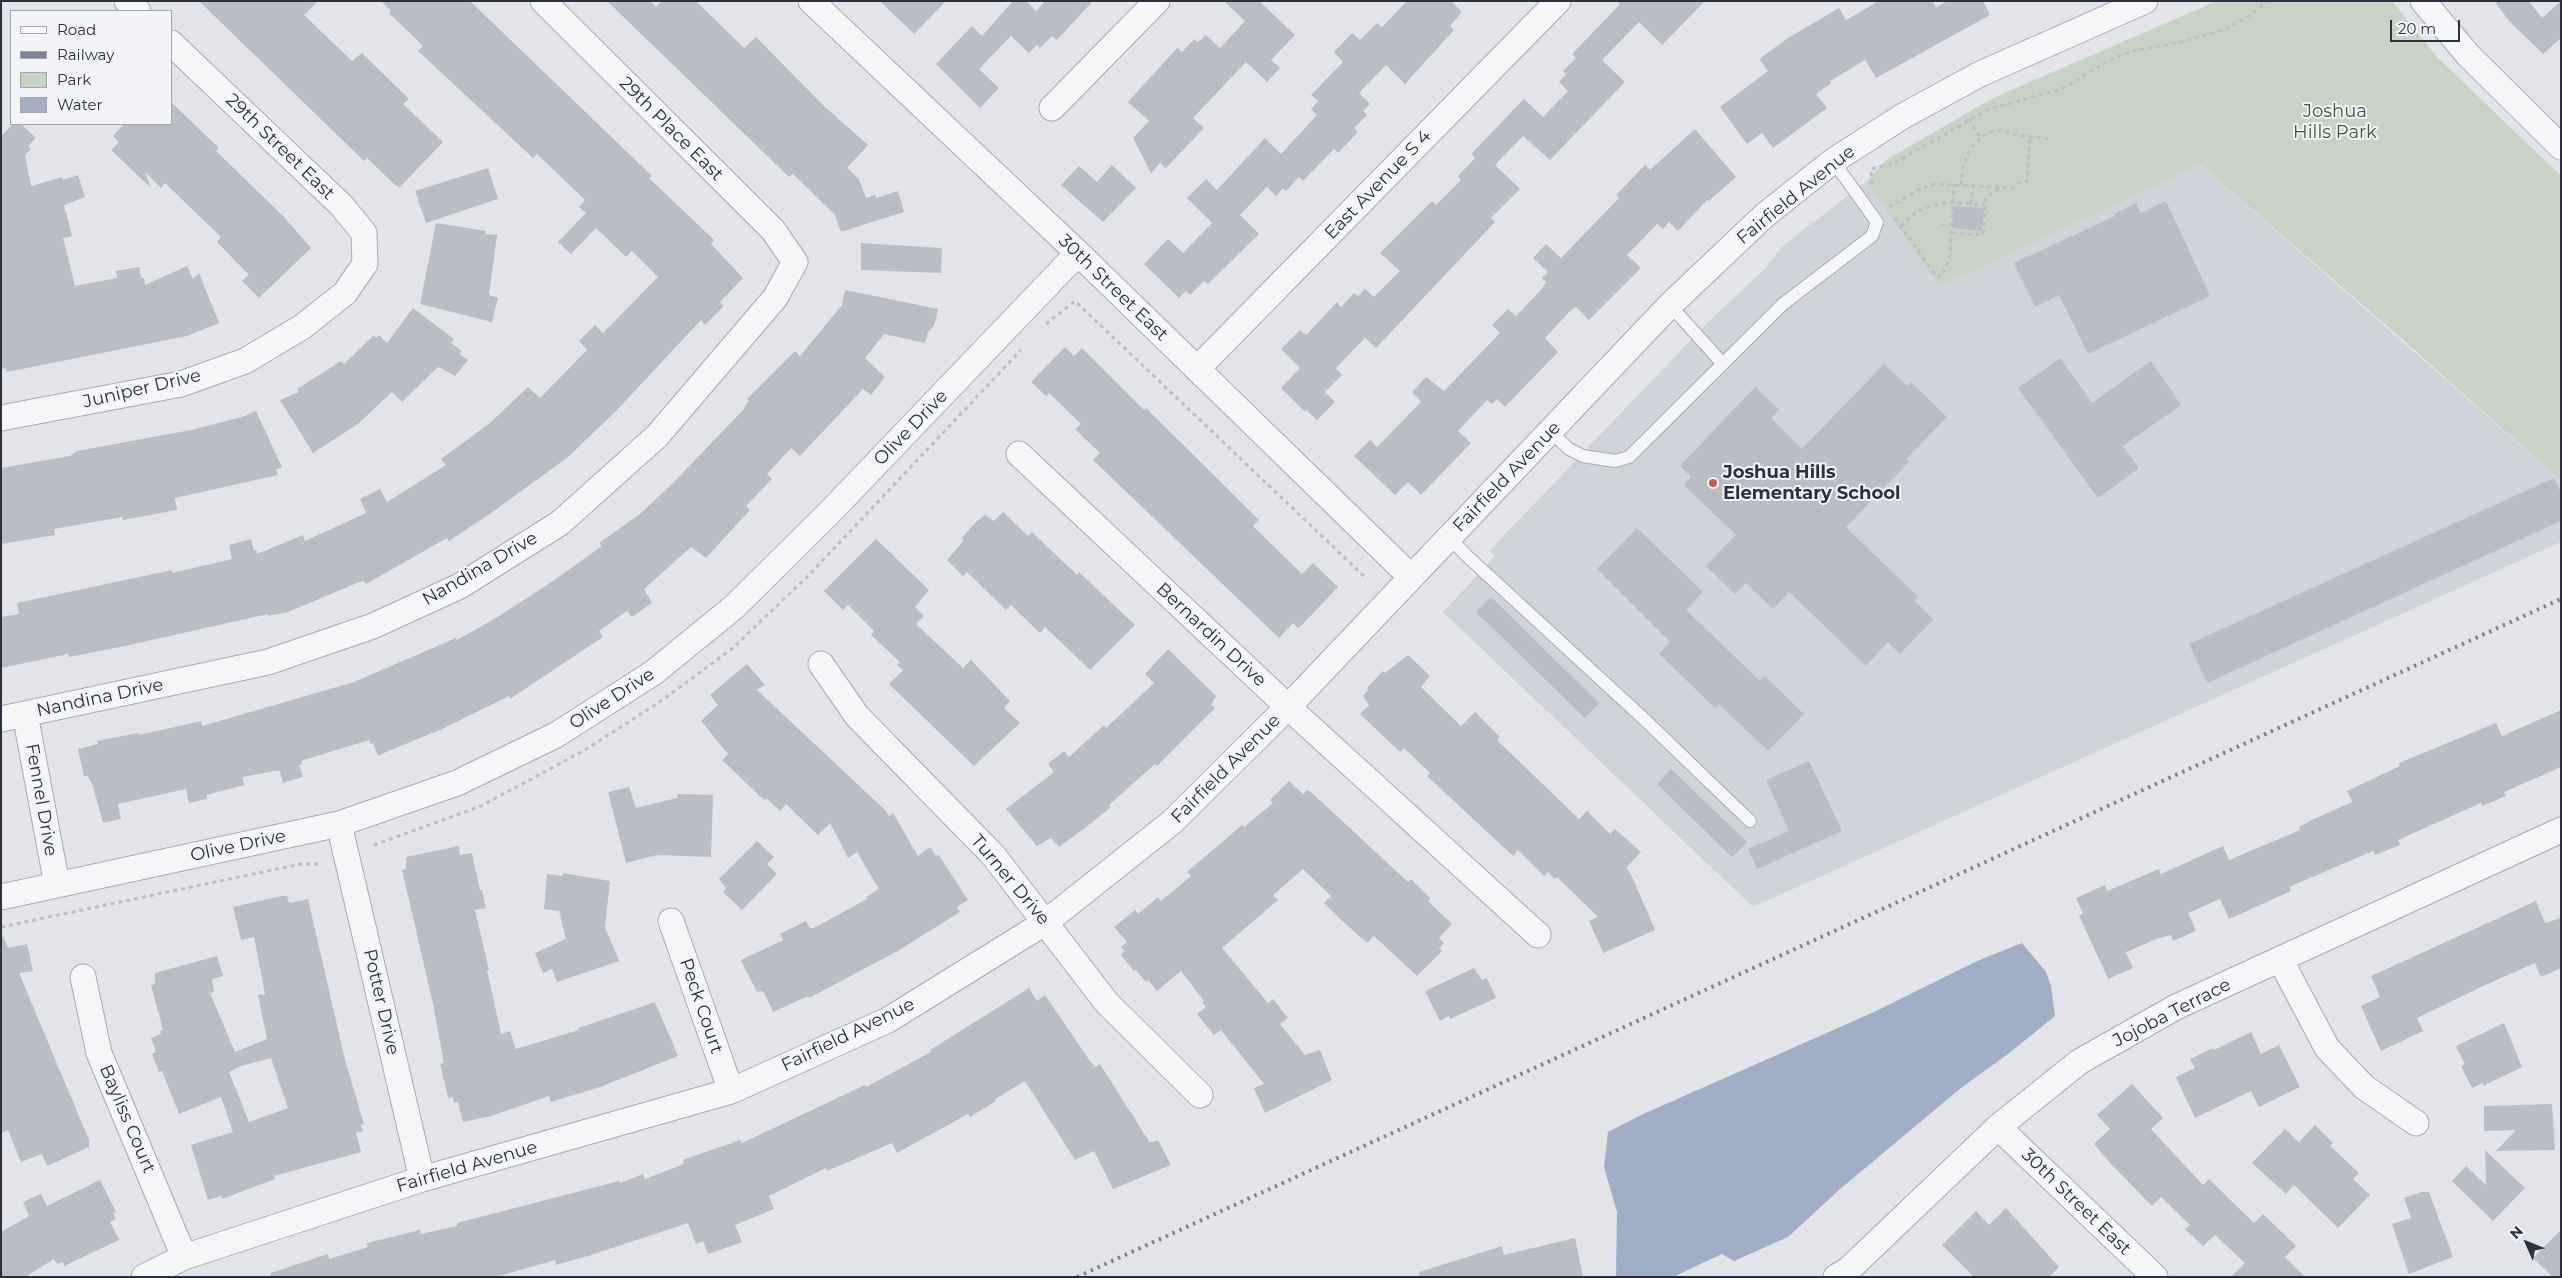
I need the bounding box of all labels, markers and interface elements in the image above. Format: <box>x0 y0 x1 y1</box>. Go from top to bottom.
legend <box>10 10 172 125</box>
scale bar <box>2392 10 2462 42</box>
text: 20 m <box>2398 19 2436 38</box>
text: Road <box>57 20 96 39</box>
text: Railway <box>57 45 114 64</box>
text: Park <box>57 70 91 89</box>
street label: 29th Place East <box>615 73 727 185</box>
street label: 29th Street East <box>221 89 339 205</box>
text: Water <box>57 95 103 114</box>
park label: Joshua Hills Park <box>2293 101 2377 144</box>
street label: East Avenue S 4 <box>1320 126 1436 244</box>
street label: Fairfield Avenue <box>1733 141 1859 249</box>
street label: 30th Street East <box>1054 230 1172 346</box>
street label: Juniper Drive <box>81 365 203 413</box>
street label: Olive Drive <box>870 386 952 470</box>
street label: Fairfield Avenue <box>1449 417 1565 537</box>
place label: Joshua Hills Elementary School <box>1723 462 1900 504</box>
marker: Joshua Hills Elementary School <box>1707 477 1719 489</box>
street label: Nandina Drive <box>419 527 541 611</box>
street label: Bernardin Drive <box>1152 579 1270 691</box>
street label: Olive Drive <box>565 664 659 734</box>
street label: Nandina Drive <box>35 674 165 722</box>
street label: Fairfield Avenue <box>1167 710 1285 828</box>
street label: Fennel Drive <box>20 742 62 858</box>
street label: Olive Drive <box>188 825 288 867</box>
street label: Turner Drive <box>966 830 1054 930</box>
street label: Potter Drive <box>358 947 404 1057</box>
street label: Peck Court <box>675 955 727 1057</box>
street label: Jojoba Terrace <box>2110 974 2234 1052</box>
street label: Fairfield Avenue <box>778 993 918 1077</box>
street label: Bayliss Court <box>94 1061 160 1177</box>
street label: Fairfield Avenue <box>394 1137 540 1197</box>
street label: 30th Street East <box>2017 1144 2135 1260</box>
north arrow <box>2502 1218 2552 1268</box>
text: N <box>2506 1222 2527 1243</box>

